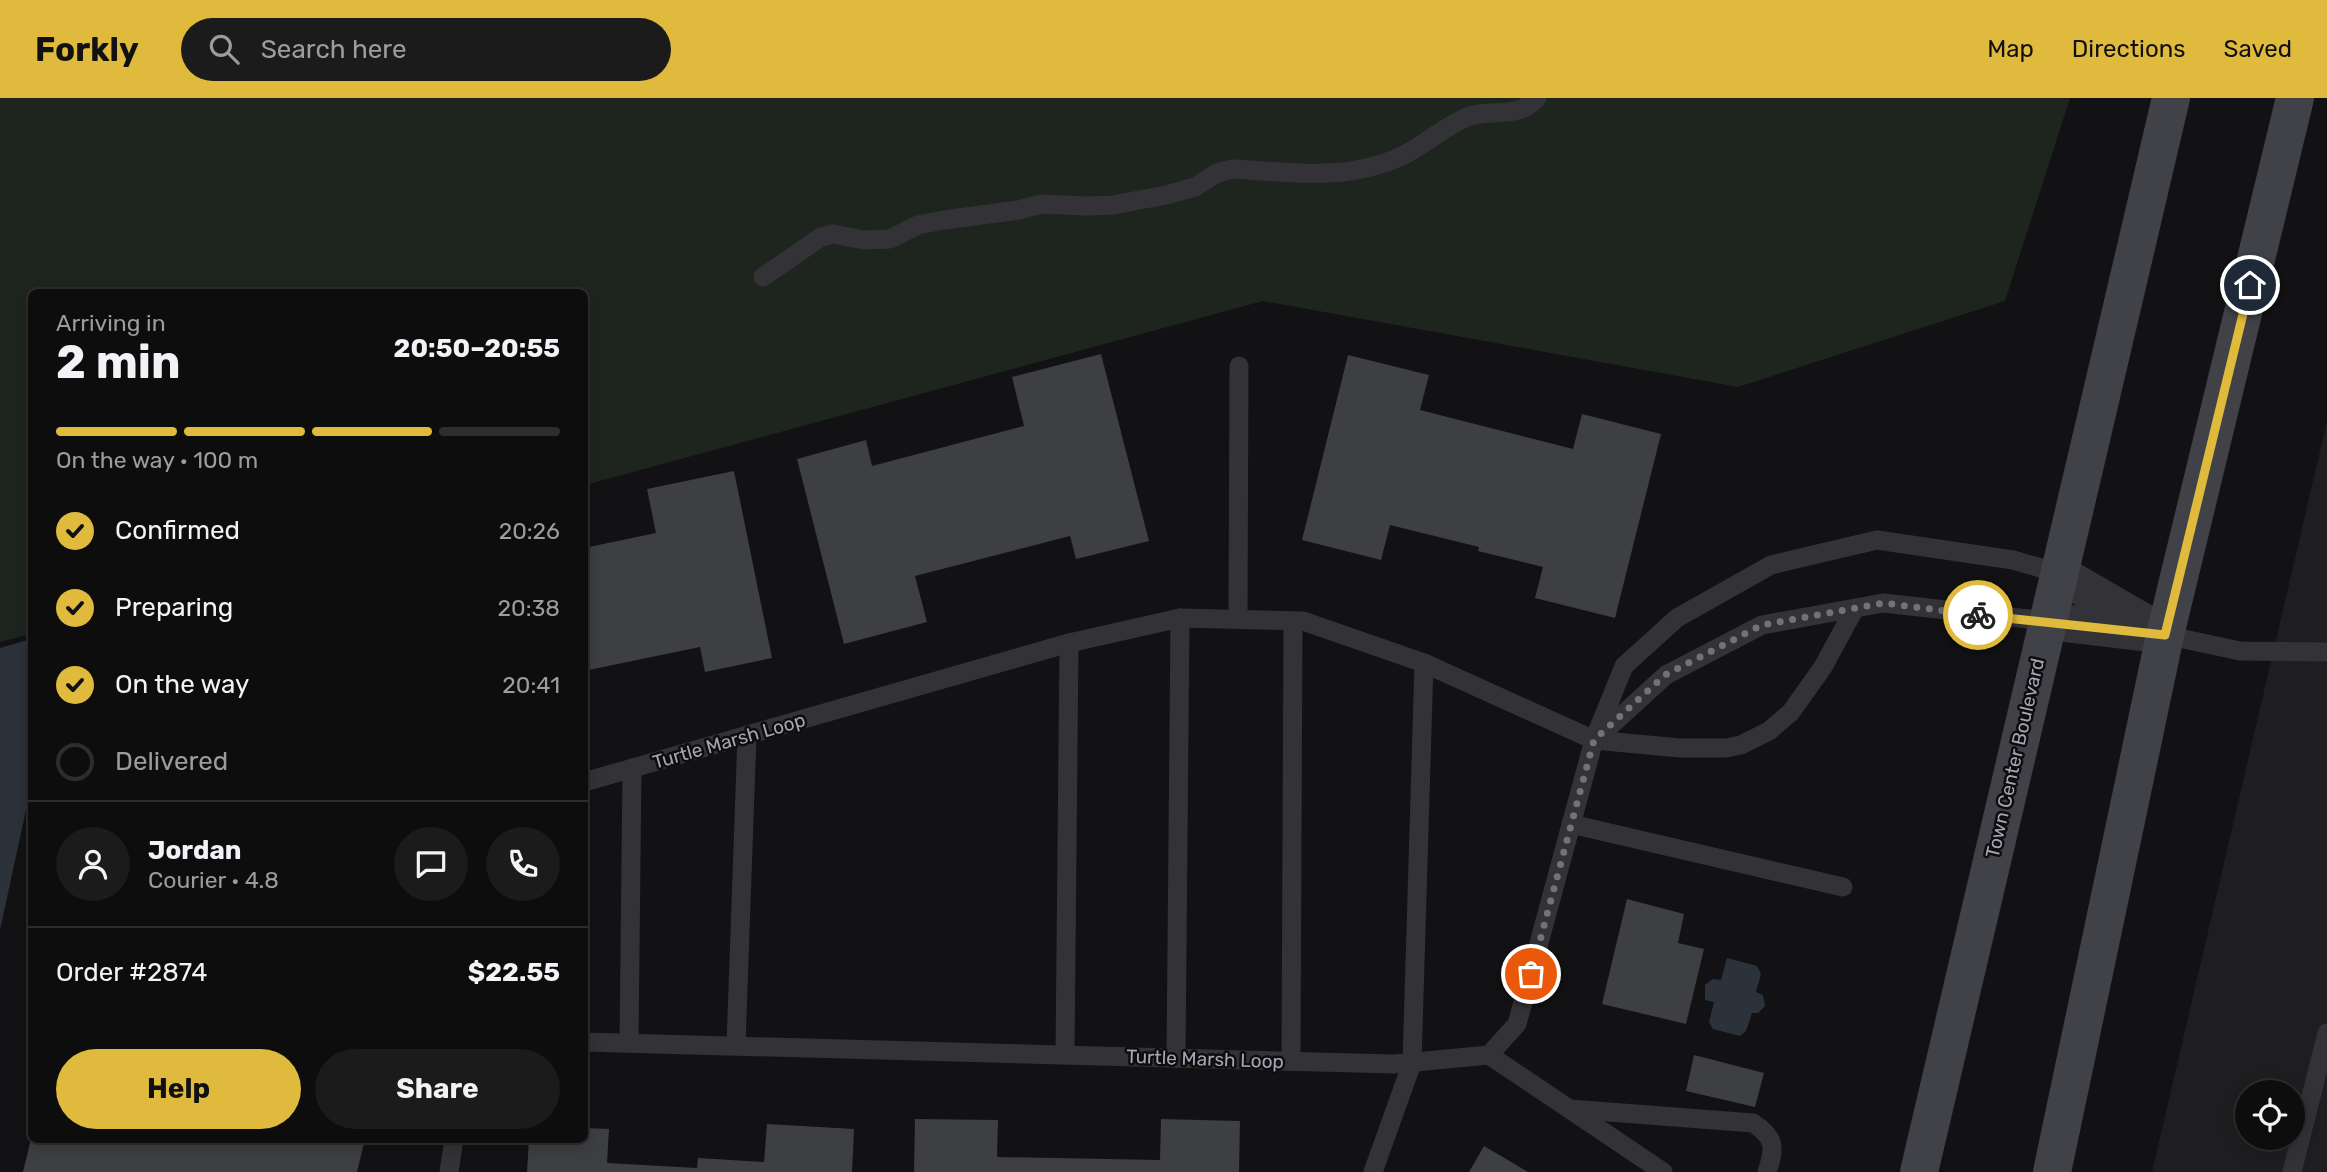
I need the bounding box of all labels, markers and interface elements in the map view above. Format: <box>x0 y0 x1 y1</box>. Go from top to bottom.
search box <box>181 18 671 81</box>
text: Forkly <box>35 30 139 69</box>
icon: search <box>205 30 243 68</box>
text: Search here <box>261 34 407 65</box>
text: Map <box>1987 35 2034 63</box>
text: Directions <box>2072 35 2185 63</box>
text: Saved <box>2223 35 2292 63</box>
pin <box>2220 255 2280 315</box>
icon: home <box>2231 266 2269 304</box>
text: Arriving in <box>56 309 166 337</box>
text: 20:50–20:55 <box>394 333 560 364</box>
text: 2 min <box>56 335 181 390</box>
text: On the way · 100 m <box>56 446 258 474</box>
icon: check <box>56 512 94 550</box>
text: Confirmed <box>115 515 240 546</box>
text: 20:26 <box>499 517 560 545</box>
courier <box>1943 580 2013 650</box>
icon: check <box>56 589 94 627</box>
text: Preparing <box>115 592 233 623</box>
text: 20:38 <box>498 594 560 622</box>
icon: bike <box>1959 596 1997 634</box>
street label: Town Center Boulevard <box>1981 656 2049 860</box>
icon: check <box>56 666 94 704</box>
text: On the way <box>115 669 249 700</box>
text: 20:41 <box>502 671 560 699</box>
street label: Turtle Marsh Loop <box>650 708 808 774</box>
text: Delivered <box>115 746 228 777</box>
button: person <box>56 827 130 901</box>
button: chat <box>394 827 468 901</box>
button: phone <box>486 827 560 901</box>
text: Jordan <box>148 835 241 866</box>
text: Courier · 4.8 <box>148 866 279 894</box>
pin <box>1501 944 1561 1004</box>
icon: bag <box>1512 955 1550 993</box>
text: Order #2874 <box>56 957 207 988</box>
text: $22.55 <box>468 957 560 988</box>
street label: Turtle Marsh Loop <box>1126 1045 1284 1073</box>
button: Help <box>56 1049 301 1129</box>
button: Share <box>315 1049 560 1129</box>
map controls <box>2235 1080 2305 1150</box>
button: locate <box>2235 1080 2305 1150</box>

